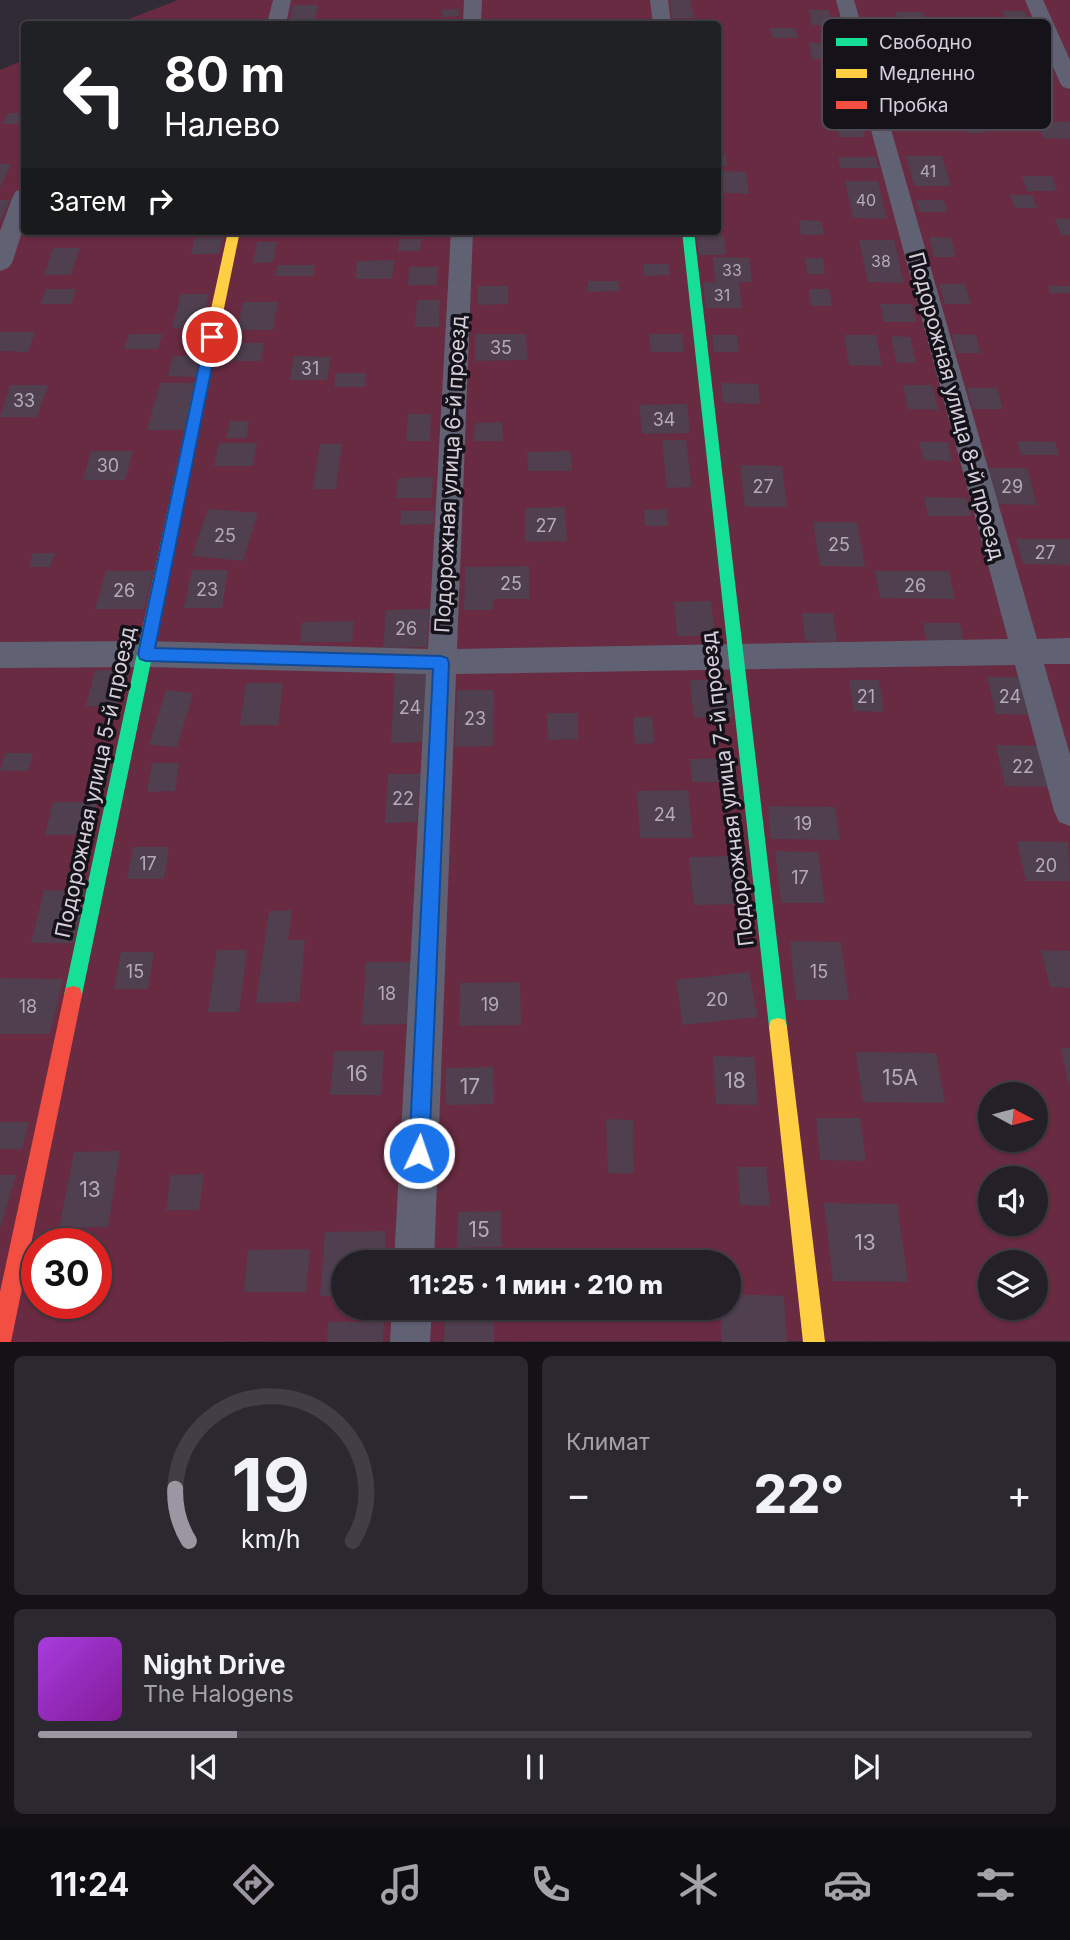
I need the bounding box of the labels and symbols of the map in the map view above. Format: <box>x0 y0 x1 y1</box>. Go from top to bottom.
legend <box>822 18 1052 130</box>
text: Свободно <box>879 31 972 54</box>
text: Медленно <box>879 62 975 85</box>
text: Пробка <box>879 94 948 117</box>
house number: 41 <box>920 161 936 181</box>
house number: 40 <box>856 190 876 210</box>
street label: Подорожная улица 8-й проезд <box>904 249 1010 563</box>
house number: 38 <box>871 251 891 271</box>
house number: 33 <box>722 260 742 280</box>
house number: 31 <box>714 285 730 305</box>
pin <box>182 307 242 367</box>
street label: Подорожная улица 6-й проезд <box>429 315 471 633</box>
house number: 35 <box>490 337 512 358</box>
house number: 31 <box>301 358 319 379</box>
house number: 33 <box>13 390 35 411</box>
house number: 34 <box>653 409 675 430</box>
house number: 30 <box>97 455 119 476</box>
house number: 27 <box>752 476 774 497</box>
house number: 29 <box>1001 476 1023 497</box>
house number: 27 <box>535 515 557 536</box>
house number: 25 <box>214 525 236 546</box>
house number: 25 <box>828 534 850 555</box>
house number: 27 <box>1034 542 1056 563</box>
house number: 25 <box>500 573 522 594</box>
house number: 26 <box>904 575 926 596</box>
house number: 23 <box>196 579 218 600</box>
house number: 26 <box>113 580 135 601</box>
house number: 26 <box>395 618 417 639</box>
street label: Подорожная улица 5-й проезд <box>50 624 140 940</box>
street label: Подорожная улица 7-й проезд <box>695 630 759 948</box>
house number: 21 <box>857 686 875 707</box>
house number: 24 <box>999 686 1021 707</box>
house number: 24 <box>399 697 421 718</box>
house number: 23 <box>464 708 486 729</box>
house number: 22 <box>1012 756 1034 777</box>
house number: 22 <box>392 788 414 809</box>
house number: 24 <box>654 804 676 825</box>
house number: 19 <box>794 813 812 834</box>
house number: 17 <box>139 853 157 874</box>
house number: 20 <box>1035 855 1057 876</box>
house number: 17 <box>791 867 809 888</box>
house number: 15 <box>126 961 144 982</box>
house number: 15 <box>810 961 828 982</box>
house number: 18 <box>378 983 396 1004</box>
house number: 20 <box>706 989 728 1010</box>
house number: 19 <box>481 994 499 1015</box>
house number: 18 <box>19 996 37 1017</box>
house number: 16 <box>346 1061 368 1086</box>
house number: 15А <box>882 1065 918 1090</box>
house number: 18 <box>724 1068 746 1093</box>
house number: 17 <box>460 1074 480 1099</box>
north arrow <box>978 1082 1048 1152</box>
position arrow <box>382 1116 456 1190</box>
house number: 13 <box>79 1177 101 1202</box>
house number: 15 <box>468 1217 490 1242</box>
speed limit sign: 30 <box>21 1228 112 1319</box>
house number: 13 <box>854 1230 876 1255</box>

